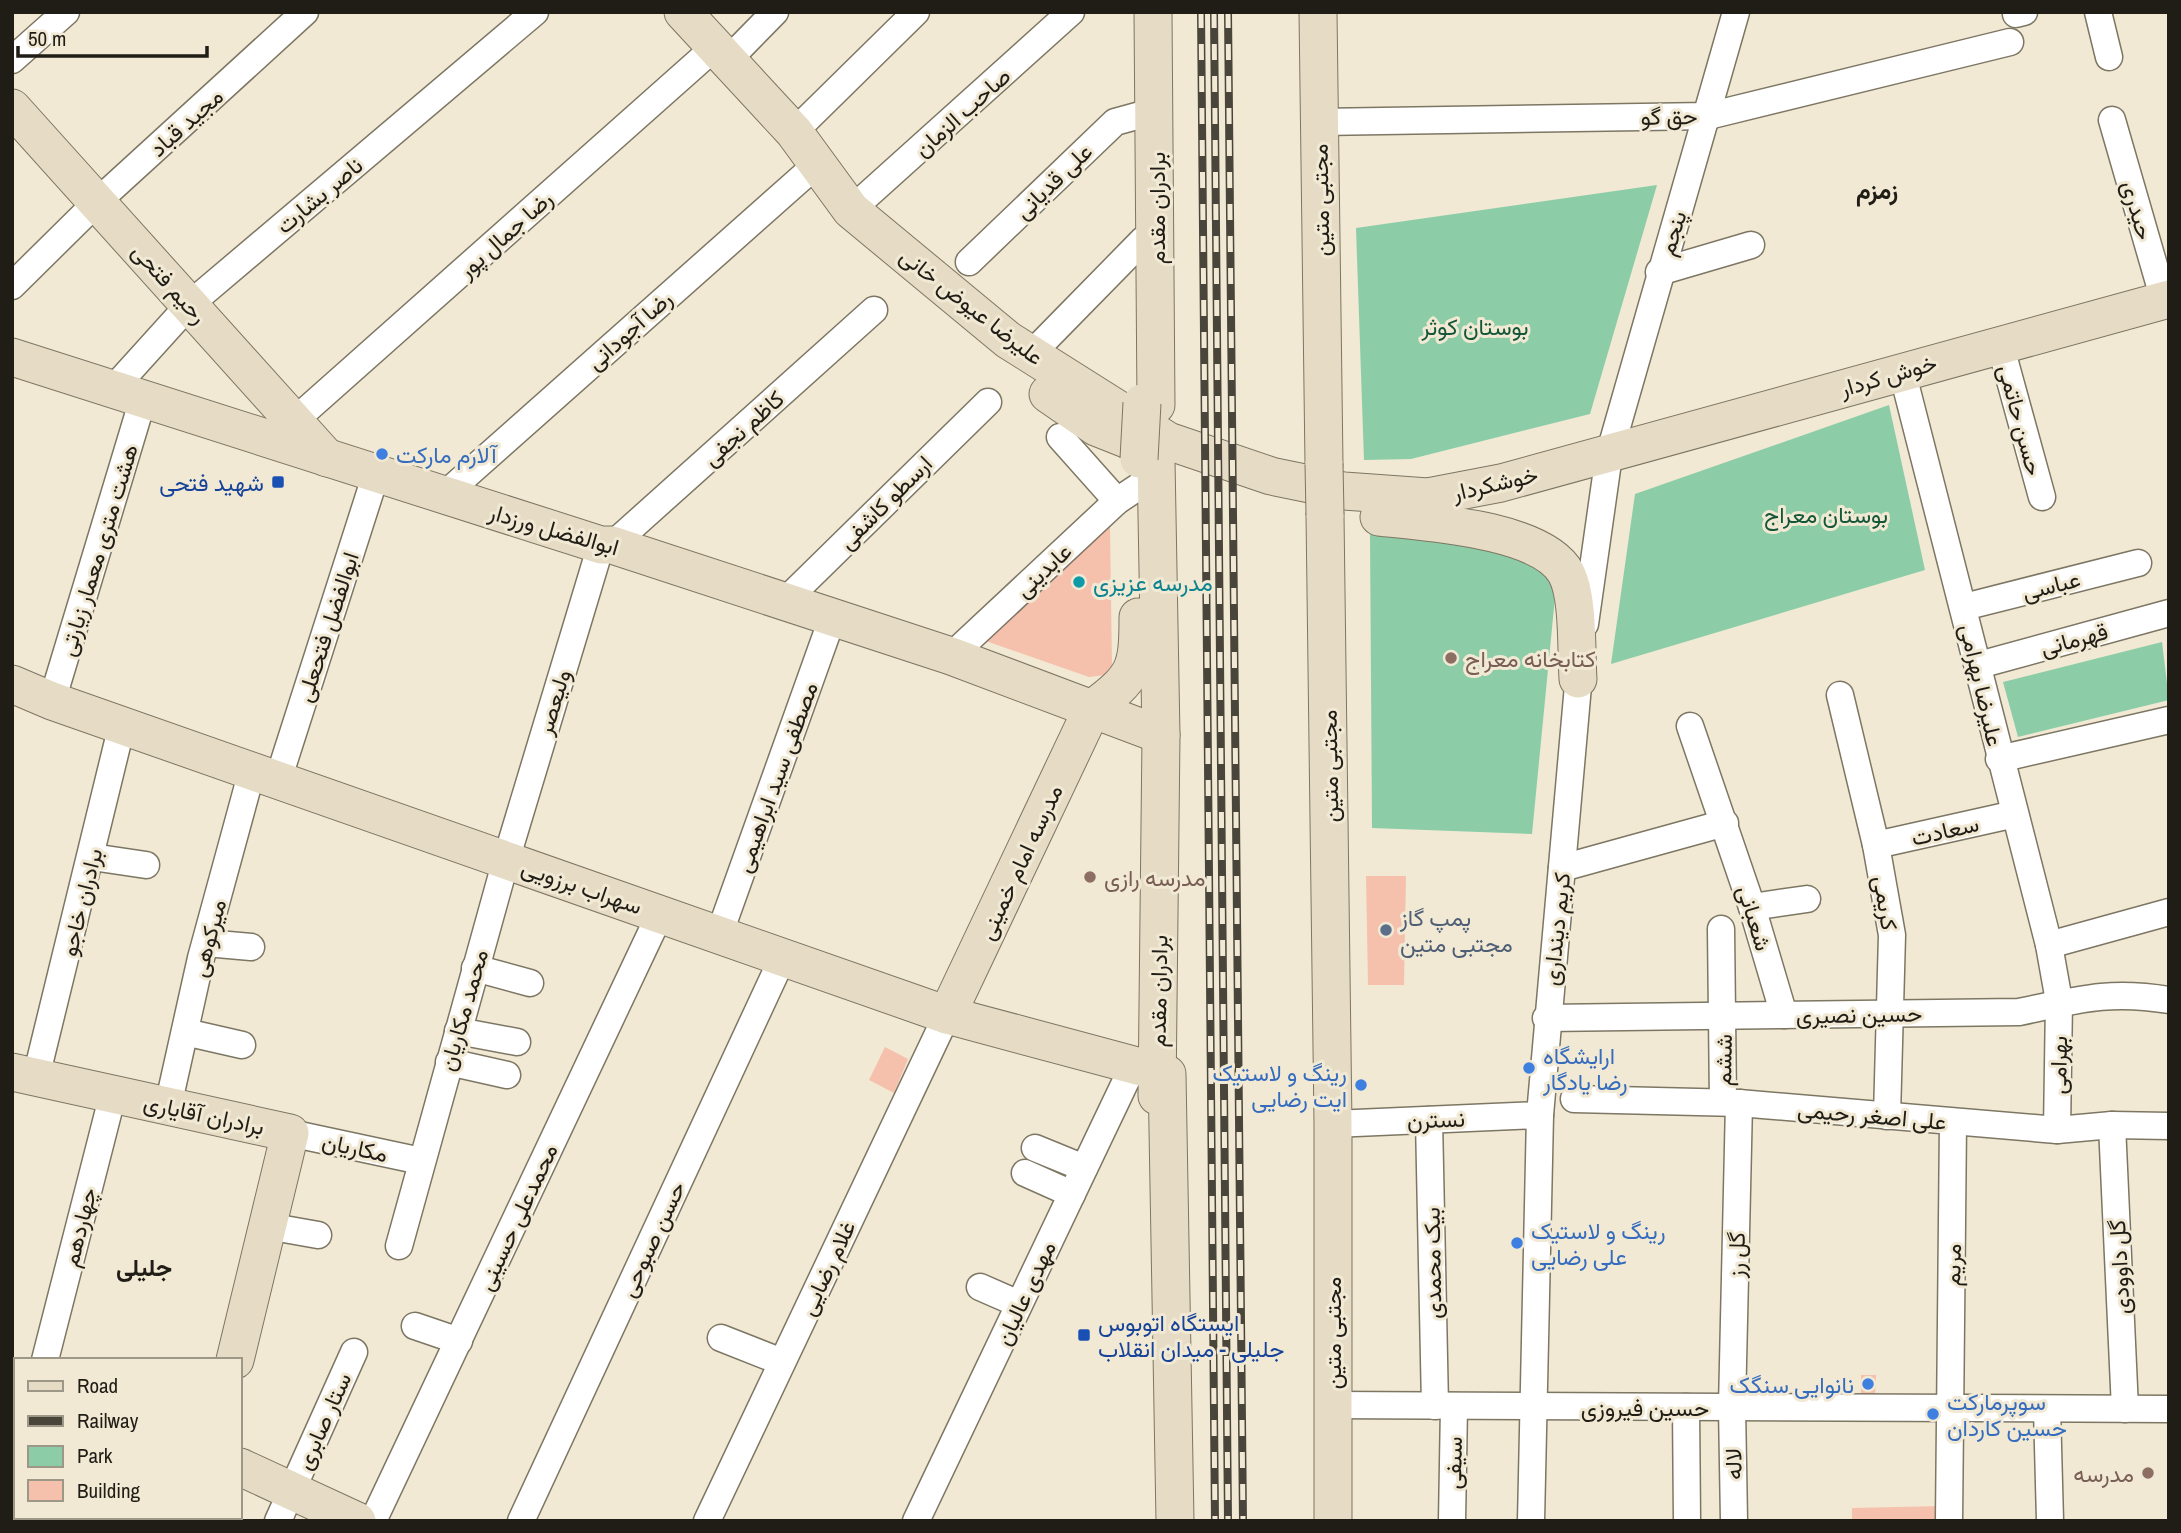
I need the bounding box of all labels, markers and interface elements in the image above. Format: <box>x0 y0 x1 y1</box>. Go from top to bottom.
scale bar <box>18 14 206 58</box>
text: 50 m <box>28 24 66 53</box>
street label: صاحب الزمان <box>907 60 1017 164</box>
street label: مجید قباد <box>142 81 230 163</box>
street label: حق گو <box>1640 100 1698 132</box>
street label: علی قدیانی <box>1007 136 1099 226</box>
street label: مجتبی متین <box>1304 143 1336 257</box>
street label: ناصر بشارت <box>269 150 369 240</box>
street label: برادران مقدم <box>1141 152 1172 264</box>
district label: زمزم <box>1856 174 1898 207</box>
street label: حیدری <box>2115 177 2161 243</box>
street label: رضا جمال پور <box>450 183 560 286</box>
street label: پنجم <box>1651 207 1694 259</box>
street label: رحیم فتحی <box>125 236 215 330</box>
street label: علیرضا عیوض خانی <box>894 240 1050 372</box>
street label: رضا آجودانی <box>579 283 679 377</box>
park label: بوستان کوثر <box>1420 311 1529 342</box>
street label: خوش کردار <box>1835 346 1940 404</box>
street label: حسن حاتمی <box>1991 361 2051 479</box>
street label: کاظم نجفی <box>696 383 790 473</box>
place label: آلارم مارکت <box>396 439 498 470</box>
street label: هشت متری معمار زیارتی <box>51 440 145 660</box>
marker: آلارم مارکت <box>374 446 390 462</box>
street label: ارسطو کاشفی <box>831 448 939 556</box>
street label: خوشکردار <box>1448 458 1541 508</box>
place label: شهید فتحی <box>159 467 264 498</box>
marker: شهید فتحی <box>270 474 286 490</box>
street label: ابوالفضل ورزدار <box>484 495 623 562</box>
park label: بوستان معراج <box>1764 499 1888 531</box>
street label: عابدینی <box>1008 536 1078 604</box>
street label: ابوالفضل فتحعلی <box>288 548 366 706</box>
street label: عباسی <box>2019 563 2083 607</box>
place label: مدرسه عزیزی <box>1093 567 1213 598</box>
marker: مدرسه عزیزی <box>1071 574 1087 590</box>
street label: قهرمانی <box>2037 615 2111 663</box>
street label: علیرضا بهرامی <box>1953 621 2011 749</box>
place label: کتابخانه معراج <box>1465 643 1596 675</box>
marker: کتابخانه معراج <box>1443 650 1459 666</box>
street label: ولیعصر <box>528 665 578 740</box>
street label: مصطفی سید ابراهیمی <box>727 677 825 877</box>
street label: مجتبی متین <box>1313 709 1345 823</box>
street label: مدرسه امام خمینی <box>970 779 1070 945</box>
street label: سعادت <box>1908 807 1982 853</box>
street label: برادران خاجو <box>53 845 109 959</box>
street label: سهراب برزویی <box>517 851 647 921</box>
place label: مدرسه رازی <box>1104 862 1206 893</box>
marker: مدرسه رازی <box>1082 869 1098 885</box>
street label: کریم دینداری <box>1535 871 1577 987</box>
street label: کریمی <box>1866 874 1906 932</box>
street label: شعبانی <box>1730 882 1780 954</box>
street label: میرکوهی <box>183 896 233 980</box>
place label: پمپ گاز مجتبی متین <box>1399 902 1513 959</box>
marker: پمپ گاز مجتبی متین <box>1378 922 1394 938</box>
street label: برادران مقدم <box>1142 934 1174 1048</box>
street label: محمد مکاریان <box>431 946 495 1074</box>
street label: حسین نصیری <box>1796 997 1922 1031</box>
street label: ششم <box>1707 1034 1739 1086</box>
street label: بهرامی <box>2042 1035 2074 1095</box>
place label: ارایشگاه رضا یادگار <box>1542 1040 1628 1097</box>
place label: رینگ و لاستیک ایت رضایی <box>1212 1057 1347 1114</box>
marker: ارایشگاه رضا یادگار <box>1521 1060 1537 1076</box>
marker: رینگ و لاستیک ایت رضایی <box>1353 1077 1369 1093</box>
street label: برادران آقایاری <box>141 1086 267 1142</box>
street label: علی اصغر رحیمی <box>1796 1093 1948 1137</box>
street label: نسترن <box>1406 1102 1466 1136</box>
street label: مکاریان <box>319 1125 391 1169</box>
street label: محمدعلی حسینی <box>469 1139 565 1295</box>
street label: حسن صبوحی <box>612 1176 692 1302</box>
street label: چهاردهم <box>54 1184 105 1270</box>
street label: بیک محمدی <box>1416 1207 1448 1319</box>
place label: رینگ و لاستیک علی رضایی <box>1531 1215 1666 1272</box>
street label: غلام رضایی <box>792 1216 862 1320</box>
street label: گل داوودی <box>2101 1219 2137 1315</box>
street label: گل رز <box>1720 1232 1752 1279</box>
marker: رینگ و لاستیک علی رضایی <box>1509 1235 1525 1251</box>
street label: مهدی عالیان <box>987 1236 1063 1350</box>
street label: مریم <box>1936 1243 1968 1287</box>
district label: جلیلی <box>116 1251 172 1283</box>
street label: مجتبی متین <box>1317 1277 1348 1389</box>
place label: ایستگاه اتوبوس جلیلی - میدان انقلاب <box>1098 1307 1284 1364</box>
marker: ایستگاه اتوبوس جلیلی - میدان انقلاب <box>1076 1327 1092 1343</box>
legend <box>14 1358 242 1519</box>
street label: ستار صابری <box>288 1368 358 1474</box>
place label: نانوایی سنگک <box>1730 1369 1854 1400</box>
text: Road <box>77 1371 118 1400</box>
marker: نانوایی سنگک <box>1860 1376 1876 1392</box>
place label: سوپرمارکت حسین کاردان <box>1947 1386 2067 1443</box>
street label: حسین فیروزی <box>1581 1392 1709 1423</box>
text: Railway <box>77 1406 139 1435</box>
marker: سوپرمارکت حسین کاردان <box>1925 1406 1941 1422</box>
street label: سیفی <box>1437 1436 1469 1490</box>
text: Park <box>77 1441 113 1470</box>
street label: لاله <box>1717 1448 1749 1480</box>
place label: مدرسه <box>2073 1458 2134 1489</box>
marker: مدرسه <box>2140 1465 2156 1481</box>
text: Building <box>77 1476 141 1505</box>

